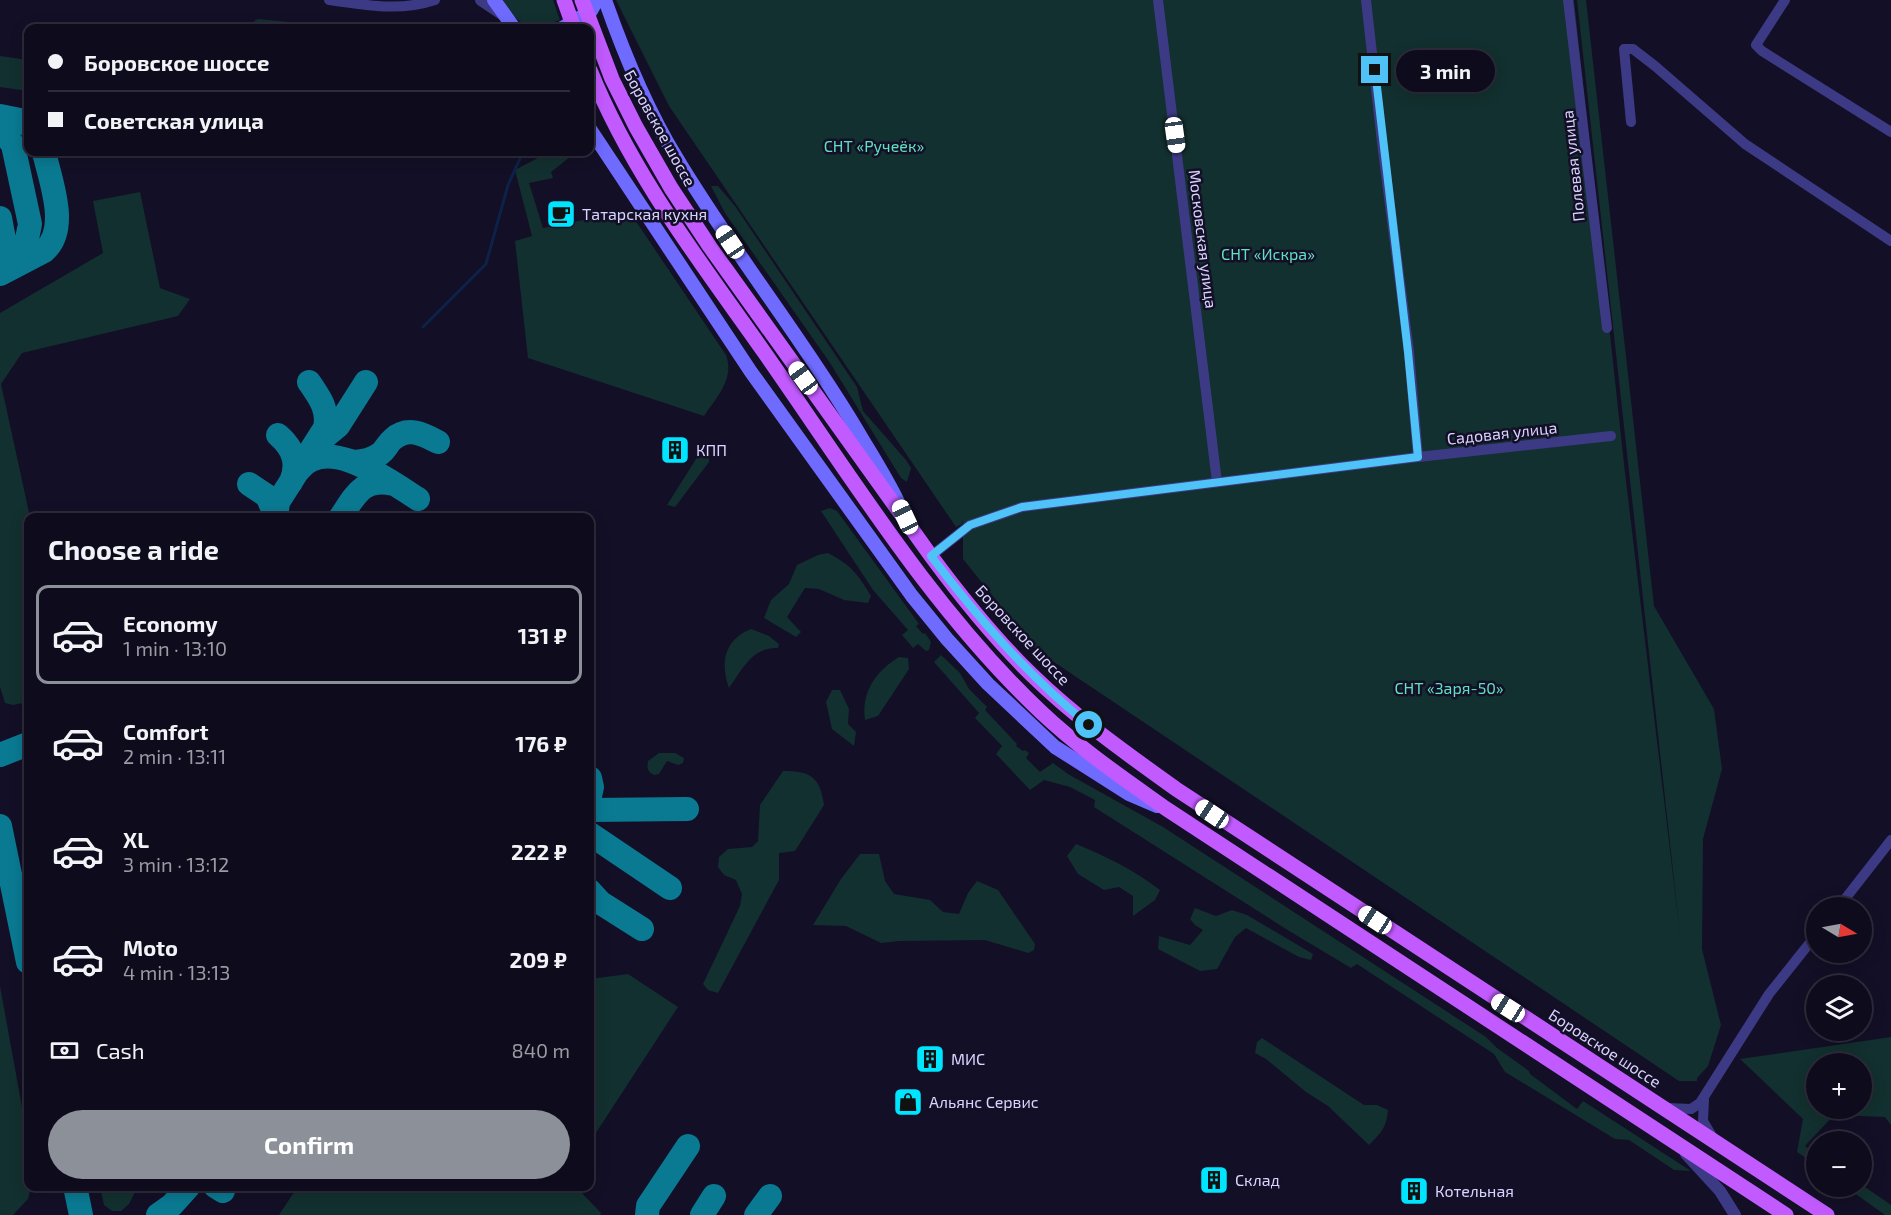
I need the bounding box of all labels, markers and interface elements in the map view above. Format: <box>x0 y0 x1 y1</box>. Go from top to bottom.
text: Боровское шоссе <box>84 49 269 75</box>
callout: 3 min <box>1396 49 1495 91</box>
route end <box>1361 56 1388 83</box>
text: 3 min <box>1420 59 1471 83</box>
street label: Боровское шоссе <box>621 66 700 189</box>
text: Советская улица <box>84 107 264 133</box>
street label: Полевая улица <box>1557 109 1589 223</box>
car <box>1164 116 1186 154</box>
park label: СНТ «Ручеёк» <box>824 136 924 156</box>
street label: Московская улица <box>1185 168 1221 310</box>
cafe icon: Татарская кухня <box>545 198 577 230</box>
place label: Татарская кухня <box>582 204 707 224</box>
car <box>712 222 748 262</box>
park label: СНТ «Искра» <box>1221 244 1315 263</box>
car <box>785 358 821 398</box>
street label: Садовая улица <box>1446 417 1558 449</box>
building icon: КПП <box>659 434 691 466</box>
place label: КПП <box>696 440 727 459</box>
car <box>889 497 921 537</box>
text: Choose a ride <box>48 533 219 565</box>
street label: Боровское шоссе <box>972 581 1075 689</box>
icon: car <box>51 608 105 662</box>
text: Economy <box>123 610 218 636</box>
text: 131 ₽ <box>518 622 567 648</box>
text: 1 min · 13:10 <box>123 636 227 660</box>
park label: СНТ «Заря-50» <box>1394 678 1504 697</box>
route start <box>1075 711 1102 738</box>
icon: car <box>51 716 105 770</box>
text: Comfort <box>123 718 208 744</box>
text: 176 ₽ <box>515 730 567 756</box>
text: 2 min · 13:11 <box>123 744 226 768</box>
car <box>1192 796 1232 832</box>
icon: car <box>51 824 105 878</box>
text: XL <box>123 826 149 852</box>
text: 222 ₽ <box>511 838 567 864</box>
text: 3 min · 13:12 <box>123 852 229 876</box>
north arrow <box>1806 897 1872 963</box>
map controls <box>1806 897 1872 1197</box>
car <box>1355 903 1395 937</box>
icon: car <box>51 932 105 986</box>
text: Moto <box>123 934 178 960</box>
text: 209 ₽ <box>510 946 567 972</box>
text: 4 min · 13:13 <box>123 960 230 984</box>
button: layers <box>1806 975 1872 1041</box>
car <box>1488 991 1528 1025</box>
street label: Боровское шоссе <box>1546 1004 1665 1091</box>
icon: cash <box>48 1034 81 1067</box>
text: Cash <box>96 1037 145 1063</box>
text: 840 m <box>512 1038 570 1062</box>
building icon: МИС <box>914 1043 946 1075</box>
place label: МИС <box>951 1049 985 1068</box>
button: + <box>1806 1053 1872 1119</box>
shop icon: Альянс Сервис <box>892 1086 924 1118</box>
place label: Альянс Сервис <box>929 1092 1039 1111</box>
button: Confirm <box>48 1110 570 1179</box>
button: − <box>1806 1131 1872 1197</box>
building icon: Склад <box>1198 1164 1230 1196</box>
place label: Склад <box>1235 1170 1280 1189</box>
building icon: Котельная <box>1398 1175 1430 1207</box>
place label: Котельная <box>1435 1181 1514 1200</box>

